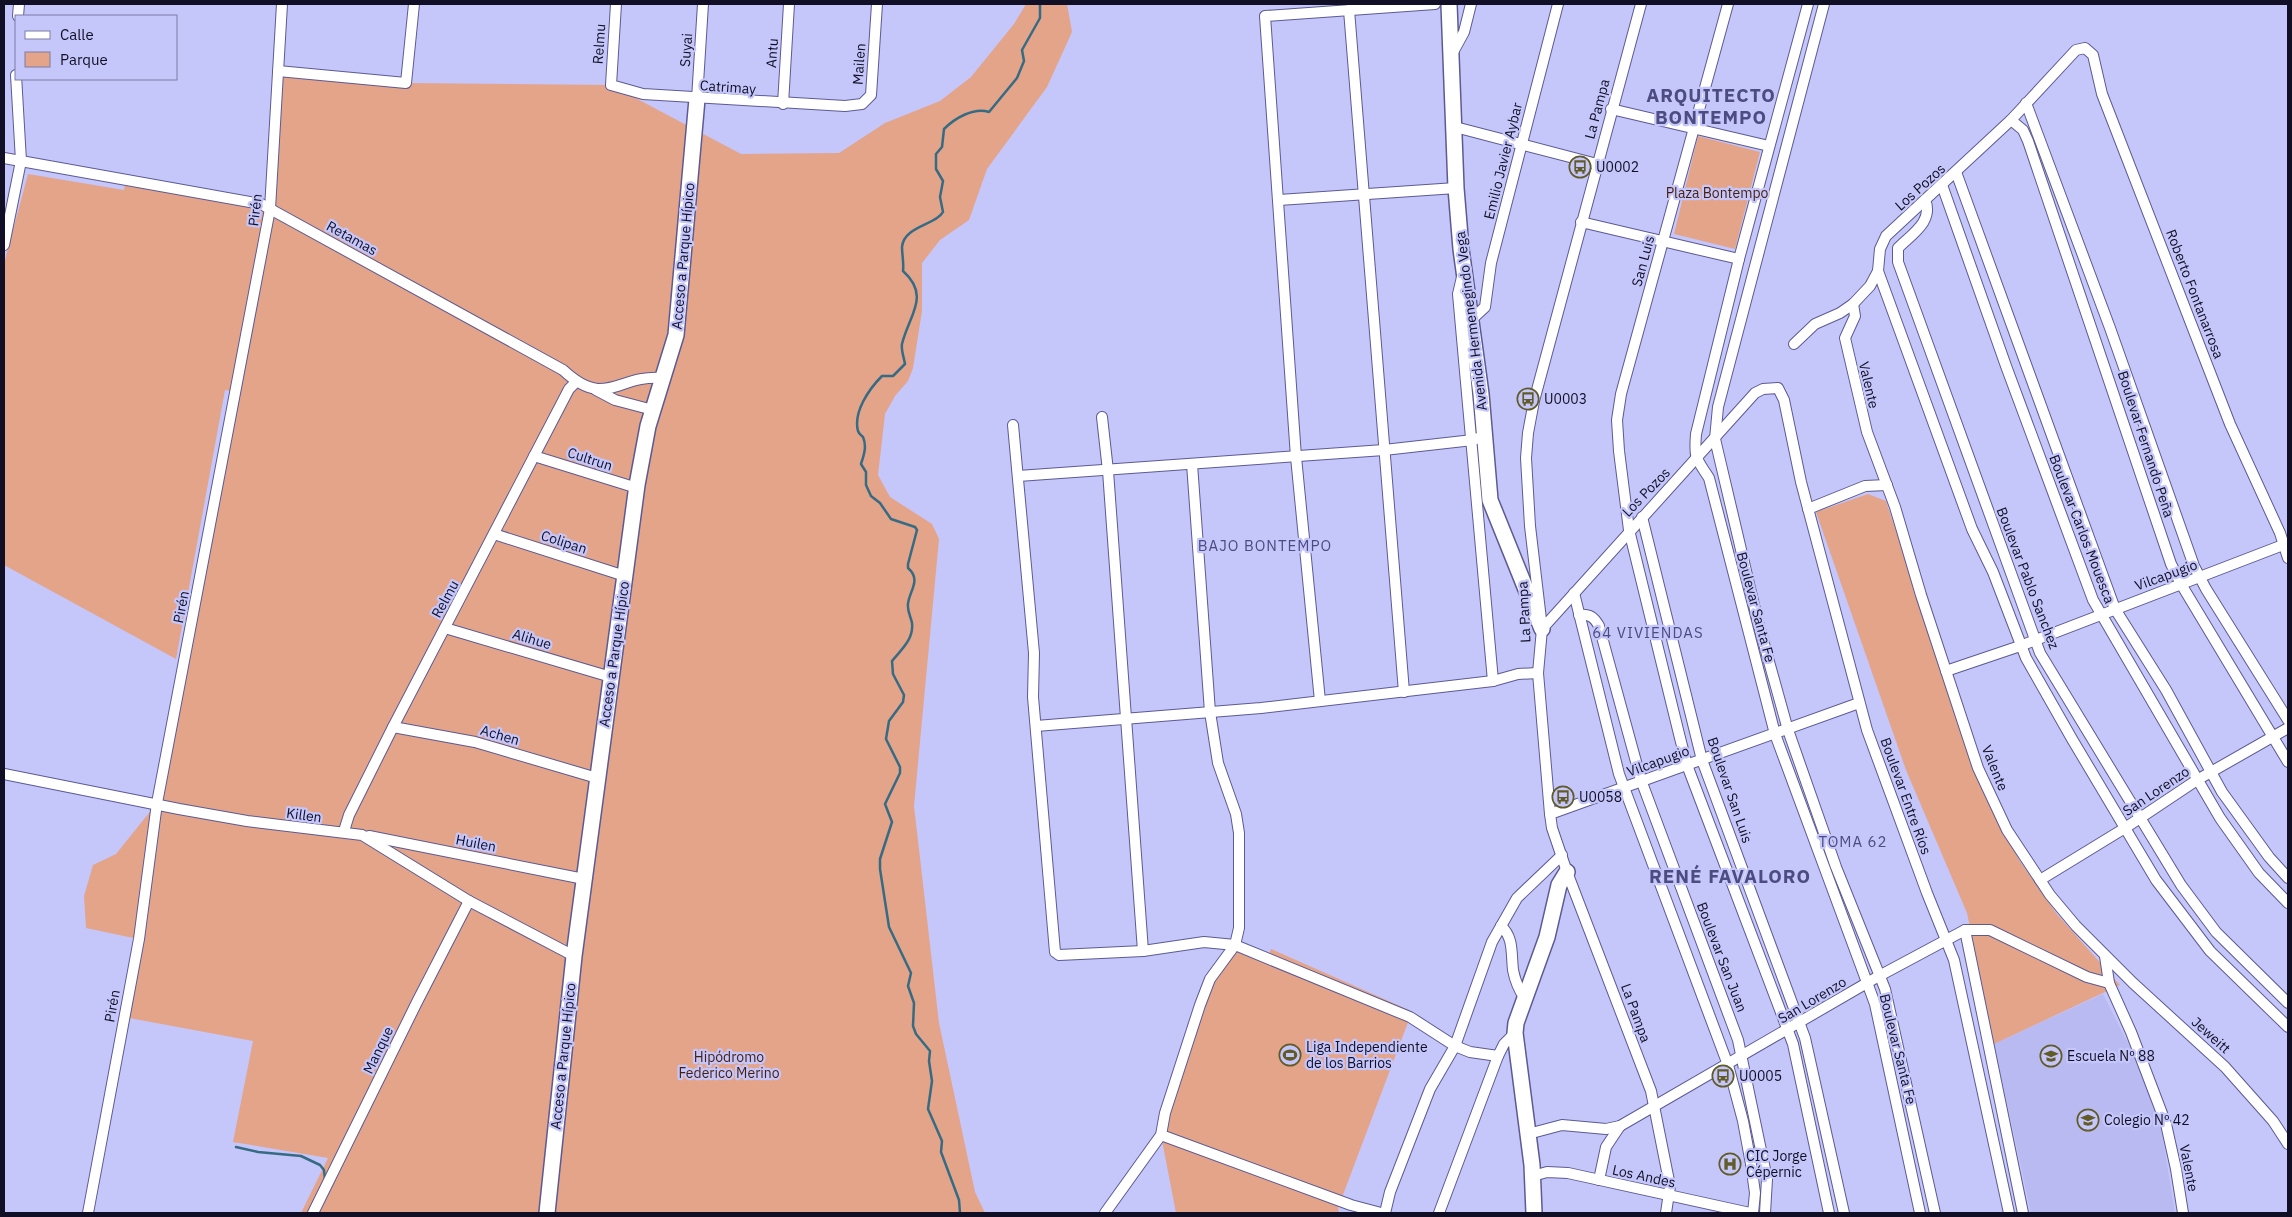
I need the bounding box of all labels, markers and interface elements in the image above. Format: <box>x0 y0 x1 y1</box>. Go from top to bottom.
legend <box>15 15 178 80</box>
street label: Relmu <box>589 23 609 65</box>
text: Calle <box>60 25 94 44</box>
street label: Suyai <box>676 32 696 68</box>
street label: Antu <box>762 38 782 68</box>
street label: Mailen <box>849 43 869 85</box>
text: Parque <box>60 50 108 69</box>
street label: Catrimay <box>699 76 757 98</box>
street label: La Pampa <box>1580 77 1614 141</box>
district label: ARQUITECTO BONTEMPO <box>1646 83 1776 129</box>
street label: Emilio Javier Aybar <box>1480 101 1526 221</box>
bus stop icon: U0002 <box>1568 155 1592 179</box>
place label: U0002 <box>1596 158 1639 176</box>
street label: Los Pozos <box>1891 160 1949 214</box>
street label: Acceso a Parque Hípico <box>668 182 698 330</box>
park label: Plaza Bontempo <box>1666 184 1769 202</box>
street label: Pirén <box>244 193 266 227</box>
street label: Retamas <box>323 217 381 259</box>
street label: Roberto Fontanarrosa <box>2162 227 2228 362</box>
street label: Avenida Hermenegindo Vega <box>1451 230 1491 412</box>
street label: San Luis <box>1628 233 1658 288</box>
street label: Valente <box>1855 360 1883 411</box>
street label: Boulevar Fernando Peña <box>2114 368 2178 520</box>
bus stop icon: U0003 <box>1516 387 1540 411</box>
place label: U0003 <box>1544 390 1587 408</box>
street label: Cultrun <box>565 443 615 475</box>
street label: Boulevar Carlos Mouesca <box>2045 452 2119 607</box>
street label: Los Pozos <box>1618 463 1674 520</box>
street label: Boulevar Pablo Sanchez <box>1993 504 2064 652</box>
street label: Colipan <box>539 526 589 558</box>
district label: BAJO BONTEMPO <box>1198 536 1332 555</box>
street label: Boulevar Santa Fe <box>1733 550 1779 664</box>
street label: Vilcapugio <box>2132 555 2200 595</box>
street label: Relmu <box>427 577 463 621</box>
street label: Acceso a Parque Hípico <box>595 580 633 728</box>
street label: La Pampa <box>1513 580 1535 643</box>
street label: Pirén <box>169 589 193 625</box>
district label: 64 VIVIENDAS <box>1592 623 1704 642</box>
street label: Alihue <box>510 625 554 654</box>
street label: Achen <box>478 721 522 749</box>
street label: Boulevar San Luis <box>1703 735 1757 846</box>
street label: Boulevar Entre Ríos <box>1876 735 1936 857</box>
street label: Vilcapugio <box>1624 741 1692 781</box>
street label: Valente <box>1978 743 2012 794</box>
street label: San Lorenzo <box>2119 762 2193 820</box>
bus stop icon: U0058 <box>1551 785 1575 809</box>
place label: U0058 <box>1579 788 1622 806</box>
street label: Killen <box>285 804 323 826</box>
street label: Huilen <box>454 830 498 856</box>
district label: TOMA 62 <box>1818 832 1888 851</box>
district label: RENÉ FAVALORO <box>1649 864 1811 888</box>
street label: Boulevar San Juan <box>1693 899 1751 1015</box>
street label: San Lorenzo <box>1775 973 1850 1027</box>
street label: La Pampa <box>1617 981 1655 1045</box>
street label: Acceso a Parque Hípico <box>546 982 580 1130</box>
street label: Pirén <box>100 988 124 1024</box>
street label: Boulevar Santa Fe <box>1876 992 1921 1107</box>
street label: Jeweitt <box>2188 1013 2234 1057</box>
street label: Manque <box>359 1023 397 1077</box>
place label: Liga Independiente de los Barrios <box>1306 1038 1428 1072</box>
sports icon: Liga Independiente de los Barrios <box>1278 1043 1302 1067</box>
school or university icon: Escuela Nº 88 <box>2039 1044 2063 1068</box>
place label: Escuela Nº 88 <box>2067 1047 2155 1065</box>
park label: Hipódromo Federico Merino <box>678 1048 780 1082</box>
bus stop icon: U0005 <box>1711 1064 1735 1088</box>
place label: U0005 <box>1739 1067 1782 1085</box>
school or university icon: Colegio Nº 42 <box>2076 1108 2100 1132</box>
place label: Colegio Nº 42 <box>2104 1111 2190 1129</box>
street label: Valente <box>2176 1143 2202 1193</box>
place label: CIC Jorge Cépernic <box>1746 1147 1807 1181</box>
hospital icon: CIC Jorge Cépernic <box>1718 1152 1742 1176</box>
street label: Los Andes <box>1611 1161 1678 1192</box>

